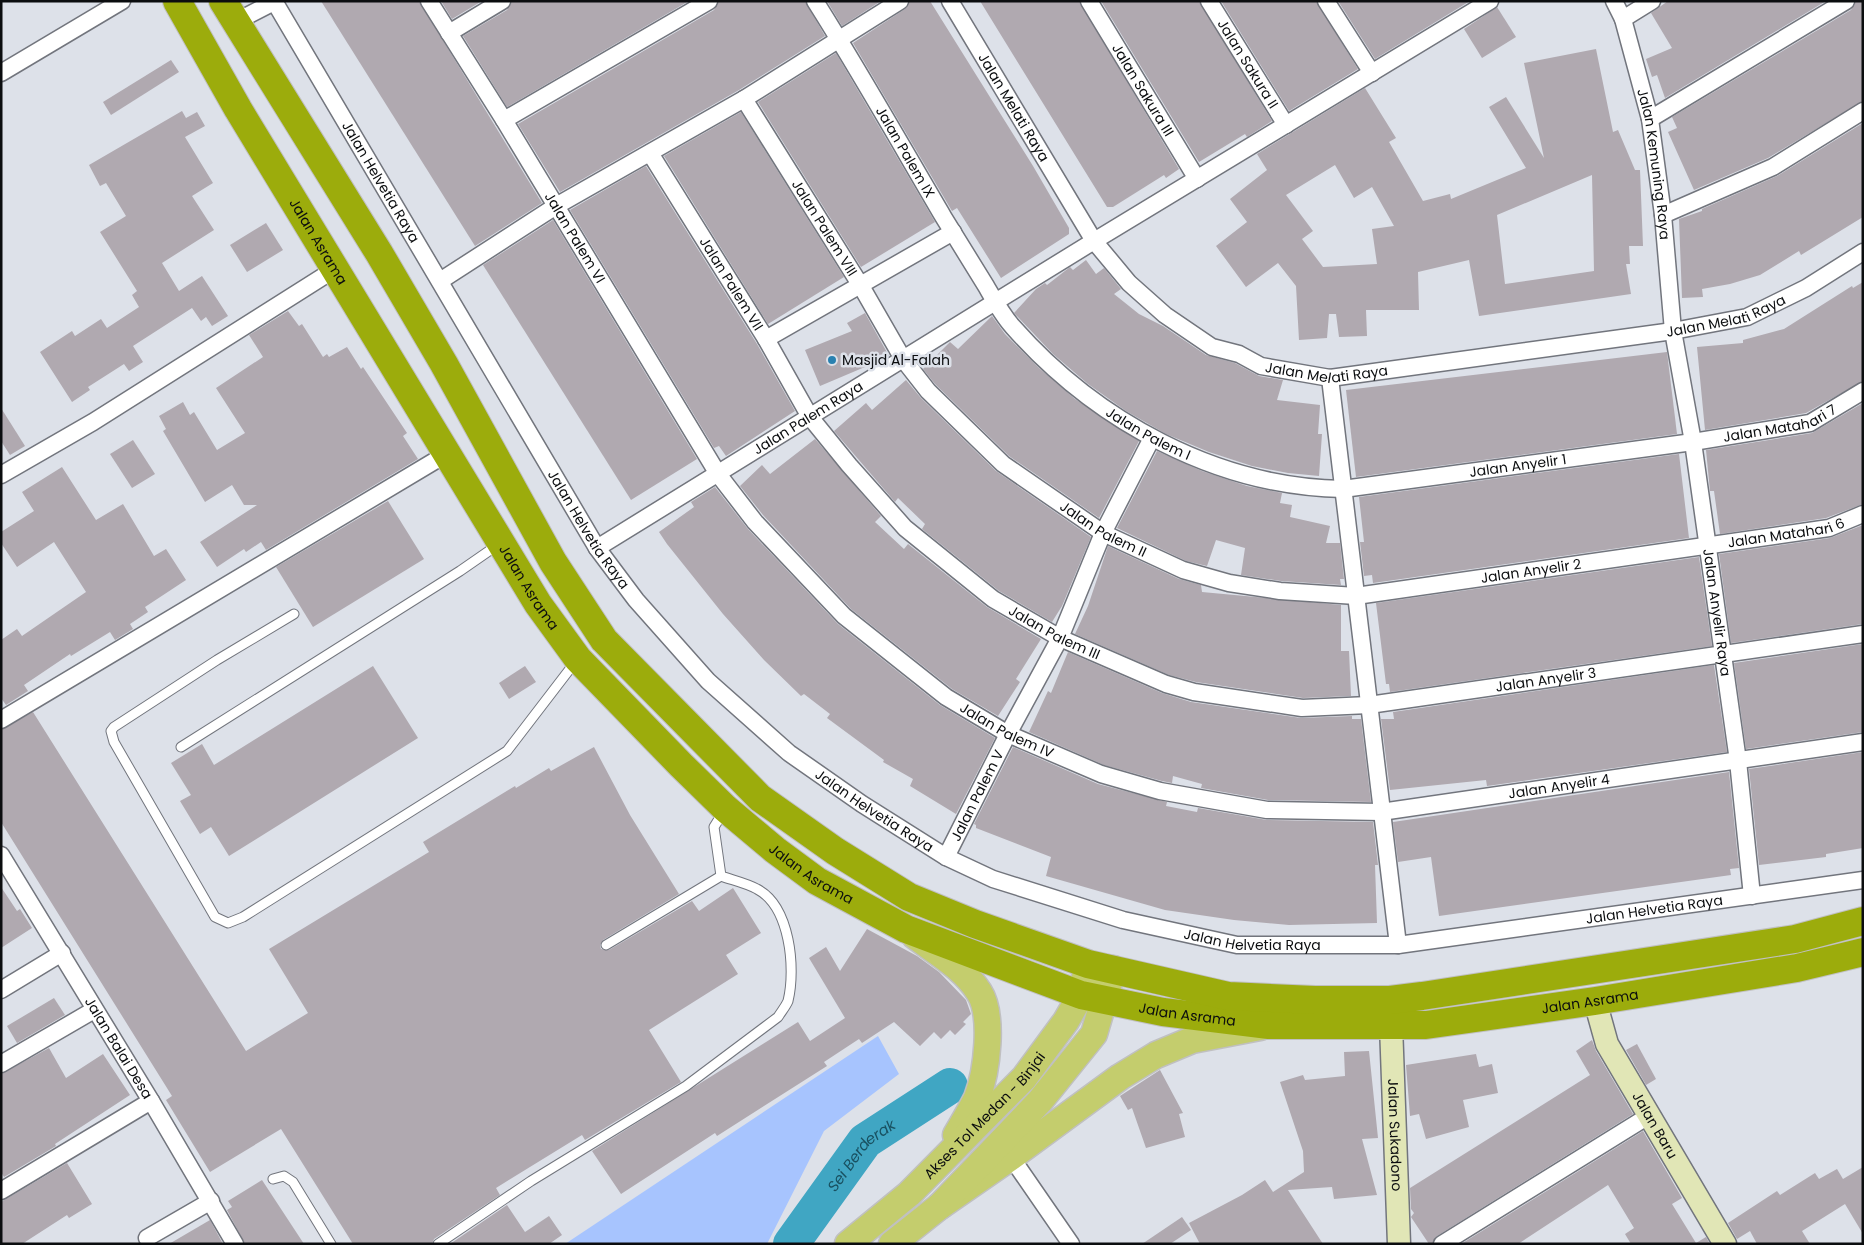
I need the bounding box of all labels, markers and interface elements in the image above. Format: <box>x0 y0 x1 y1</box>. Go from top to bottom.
street label: Jalan Sakura II <box>1213 15 1283 112</box>
street label: Jalan Sakura III <box>1107 40 1179 140</box>
street label: Jalan Melati Raya <box>973 49 1054 166</box>
street label: Jalan Kemuning Raya <box>1632 86 1675 241</box>
street label: Jalan Palem IX <box>871 103 940 202</box>
street label: Jalan Helvetia Raya <box>337 117 424 246</box>
street label: Jalan Palem VIII <box>787 176 862 280</box>
street label: Jalan Palem VI <box>540 188 610 287</box>
street label: Jalan Asrama <box>284 194 352 289</box>
street label: Jalan Palem VII <box>695 233 768 334</box>
street label: Jalan Melati Raya <box>1665 290 1789 342</box>
place label: Masjid Al-Falah <box>842 350 950 370</box>
marker: Masjid Al-Falah <box>826 354 838 366</box>
street label: Jalan Melati Raya <box>1264 357 1389 388</box>
street label: Jalan Palem Raya <box>749 376 867 459</box>
street label: Jalan Matahari 7 <box>1722 399 1840 447</box>
street label: Jalan Palem I <box>1102 402 1194 465</box>
street label: Jalan Anyelir 1 <box>1468 449 1568 482</box>
street label: Jalan Helvetia Raya <box>543 466 634 593</box>
street label: Jalan Palem II <box>1056 496 1150 562</box>
street label: Jalan Matahari 6 <box>1726 513 1848 552</box>
street label: Jalan Asrama <box>494 541 564 634</box>
street label: Jalan Anyelir Raya <box>1698 547 1736 678</box>
street label: Jalan Anyelir 2 <box>1479 554 1583 588</box>
street label: Jalan Palem III <box>1005 600 1103 664</box>
street label: Jalan Anyelir 3 <box>1494 662 1598 697</box>
street label: Jalan Palem IV <box>956 697 1057 763</box>
street label: Jalan Palem V <box>946 746 1009 844</box>
street label: Jalan Helvetia Raya <box>811 764 938 857</box>
street label: Jalan Anyelir 4 <box>1507 769 1611 803</box>
street label: Jalan Asrama <box>764 839 857 909</box>
street label: Jalan Helvetia Raya <box>1584 890 1724 929</box>
street label: Jalan Helvetia Raya <box>1182 924 1321 955</box>
street label: Jalan Asrama <box>1540 984 1640 1018</box>
street label: Jalan Balai Desa <box>80 993 157 1103</box>
street label: Jalan Asrama <box>1137 997 1237 1031</box>
street label: Akses Tol Medan - Binjai <box>919 1048 1050 1183</box>
street label: Jalan Sukadono <box>1383 1078 1407 1192</box>
street label: Jalan Baru <box>1627 1088 1683 1163</box>
water label: Sei Berderak <box>822 1113 900 1195</box>

